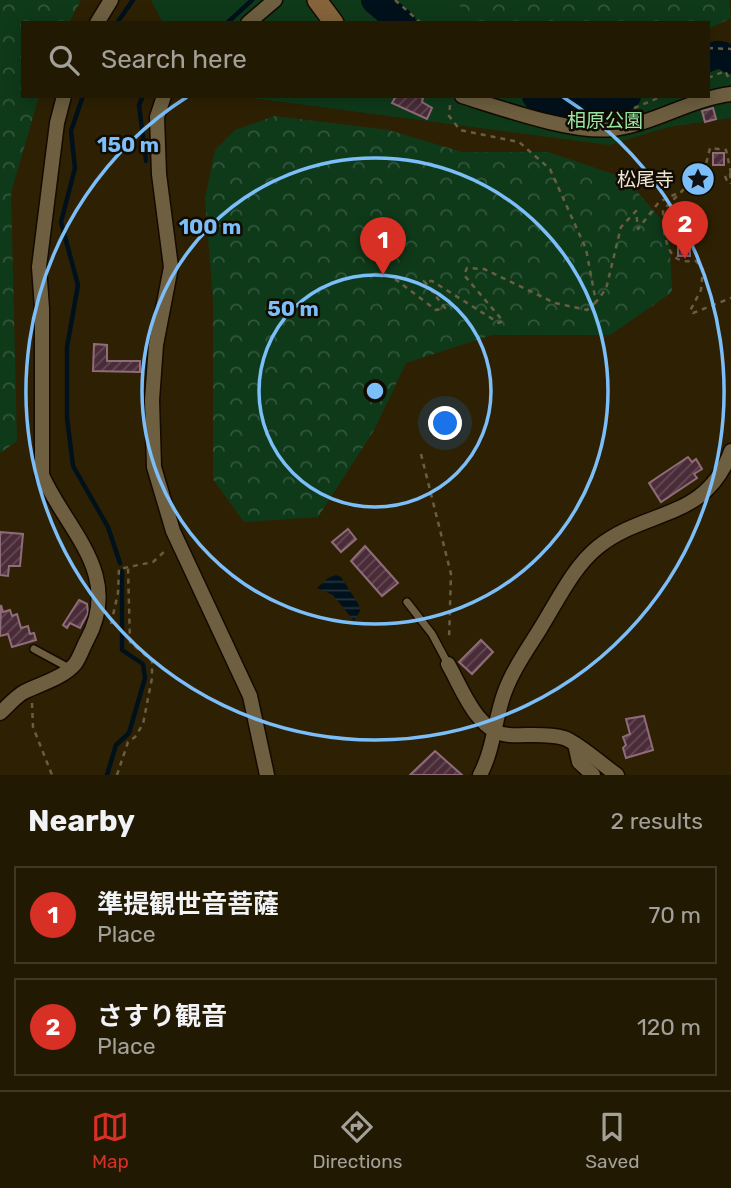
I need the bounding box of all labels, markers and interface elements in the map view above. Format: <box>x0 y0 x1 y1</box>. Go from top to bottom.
search box <box>21 21 710 98</box>
icon: search <box>45 41 83 79</box>
text: Search here <box>101 44 247 75</box>
park label: 相原公園 <box>567 109 643 132</box>
text: 150 m <box>97 132 159 157</box>
place icon: 松尾寺 <box>679 160 717 198</box>
place label: 松尾寺 <box>617 168 674 191</box>
pin: 2 <box>662 201 708 259</box>
text: 100 m <box>179 214 241 239</box>
pin: 1 <box>360 217 406 275</box>
text: 50 m <box>267 296 319 321</box>
centre of rings <box>363 379 387 403</box>
your location <box>428 406 462 440</box>
text: Nearby <box>28 803 135 839</box>
text: 2 results <box>611 807 703 835</box>
text: 準提観世音菩薩 <box>97 889 279 920</box>
text: 1 <box>47 901 59 929</box>
text: 70 m <box>649 901 701 929</box>
text: Place <box>97 920 156 948</box>
text: さすり観音 <box>97 1001 227 1032</box>
text: 2 <box>46 1013 60 1041</box>
text: 120 m <box>637 1013 701 1041</box>
text: Place <box>97 1032 156 1060</box>
tab: Map <box>91 1108 129 1173</box>
tab: Directions <box>312 1108 402 1173</box>
tab: Saved <box>585 1108 640 1173</box>

